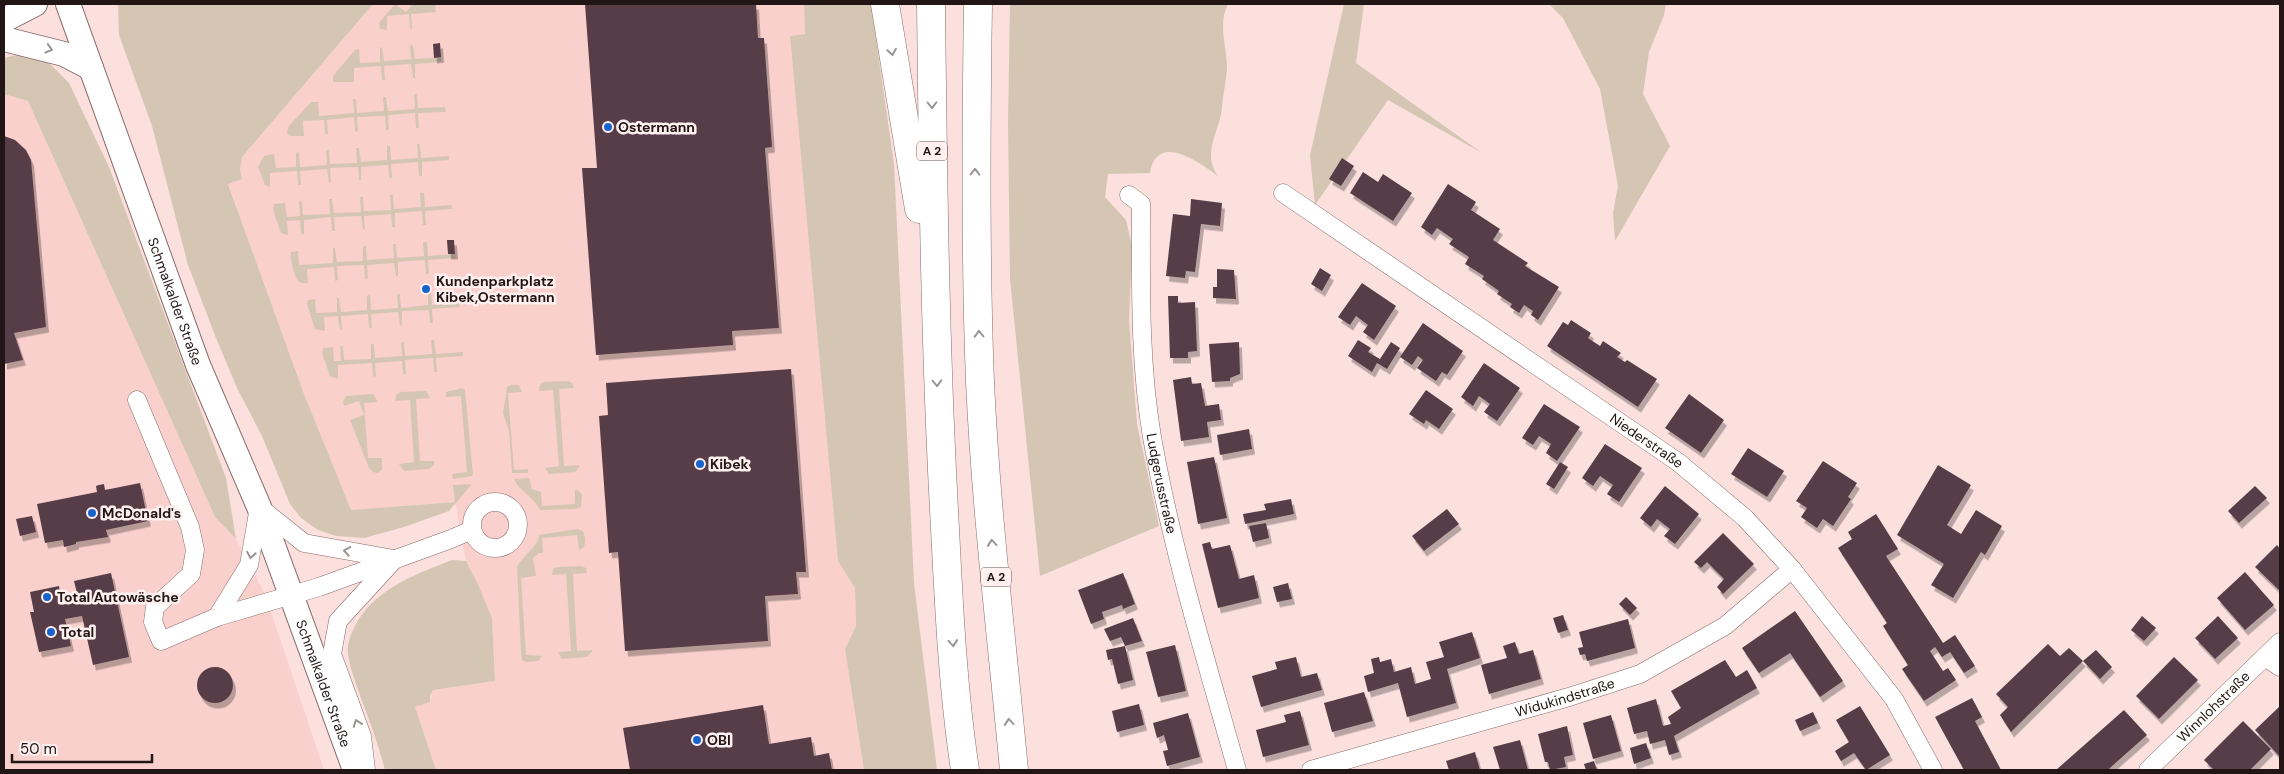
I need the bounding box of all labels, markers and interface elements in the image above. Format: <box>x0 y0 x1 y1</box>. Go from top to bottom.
one-way arrow <box>44 44 52 54</box>
one-way arrow <box>886 48 897 56</box>
one-way arrow <box>927 102 937 109</box>
place label: Ostermann <box>618 118 695 136</box>
marker: Ostermann <box>602 121 614 133</box>
road number: A 2 <box>917 142 947 160</box>
one-way arrow <box>970 167 980 175</box>
street label: Schmalkalder Straße <box>144 235 206 368</box>
place label: Kundenparkplatz Kibek,Ostermann <box>436 272 555 306</box>
marker: Kundenparkplatz Kibek,Ostermann <box>420 283 432 295</box>
one-way arrow <box>974 330 984 338</box>
one-way arrow <box>932 379 943 387</box>
street label: Niederstraße <box>1606 409 1687 472</box>
street label: Ludgerusstraße <box>1143 432 1181 535</box>
place label: Kibek <box>710 455 749 473</box>
marker: Kibek <box>694 458 706 470</box>
place label: McDonald's <box>102 504 181 522</box>
marker: McDonald's <box>86 507 98 519</box>
one-way arrow <box>987 538 998 546</box>
one-way arrow <box>342 546 351 556</box>
one-way arrow <box>246 550 256 559</box>
road number: A 2 <box>981 568 1011 586</box>
place label: Total Autowäsche <box>57 588 179 606</box>
marker: Total Autowäsche <box>41 591 53 603</box>
street label: Schmalkalder Straße <box>292 617 355 750</box>
place label: Total <box>61 623 94 641</box>
marker: Total <box>45 626 57 638</box>
one-way arrow <box>947 639 958 647</box>
street label: Winnlohstraße <box>2173 667 2254 746</box>
street label: Widukindstraße <box>1513 674 1617 721</box>
one-way arrow <box>1004 717 1015 725</box>
one-way arrow <box>353 719 363 727</box>
place label: OBI <box>707 731 731 749</box>
scale bar <box>12 732 152 764</box>
marker: OBI <box>691 734 703 746</box>
text: 50 m <box>20 739 57 759</box>

